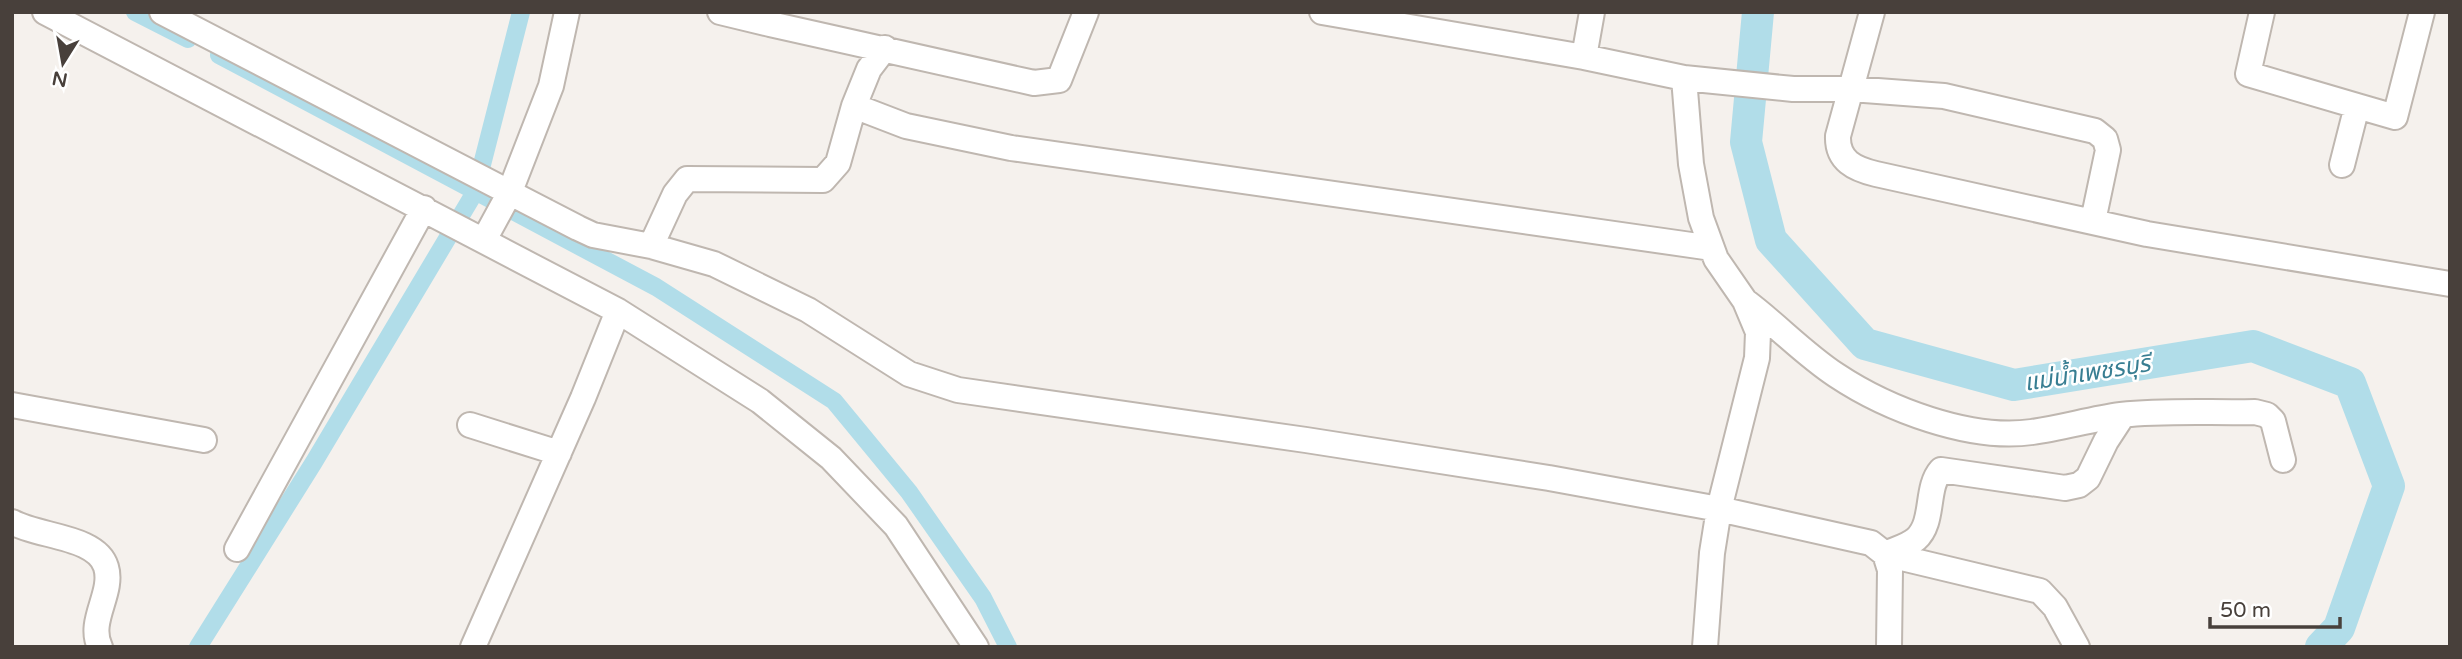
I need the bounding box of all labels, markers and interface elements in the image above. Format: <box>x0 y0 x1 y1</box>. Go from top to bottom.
north arrow <box>28 28 98 98</box>
text: N <box>50 66 70 91</box>
water label: แม่น้ำเพชรบุรี <box>2021 346 2156 398</box>
scale bar <box>2210 586 2340 630</box>
text: 50 m <box>2220 598 2271 623</box>

